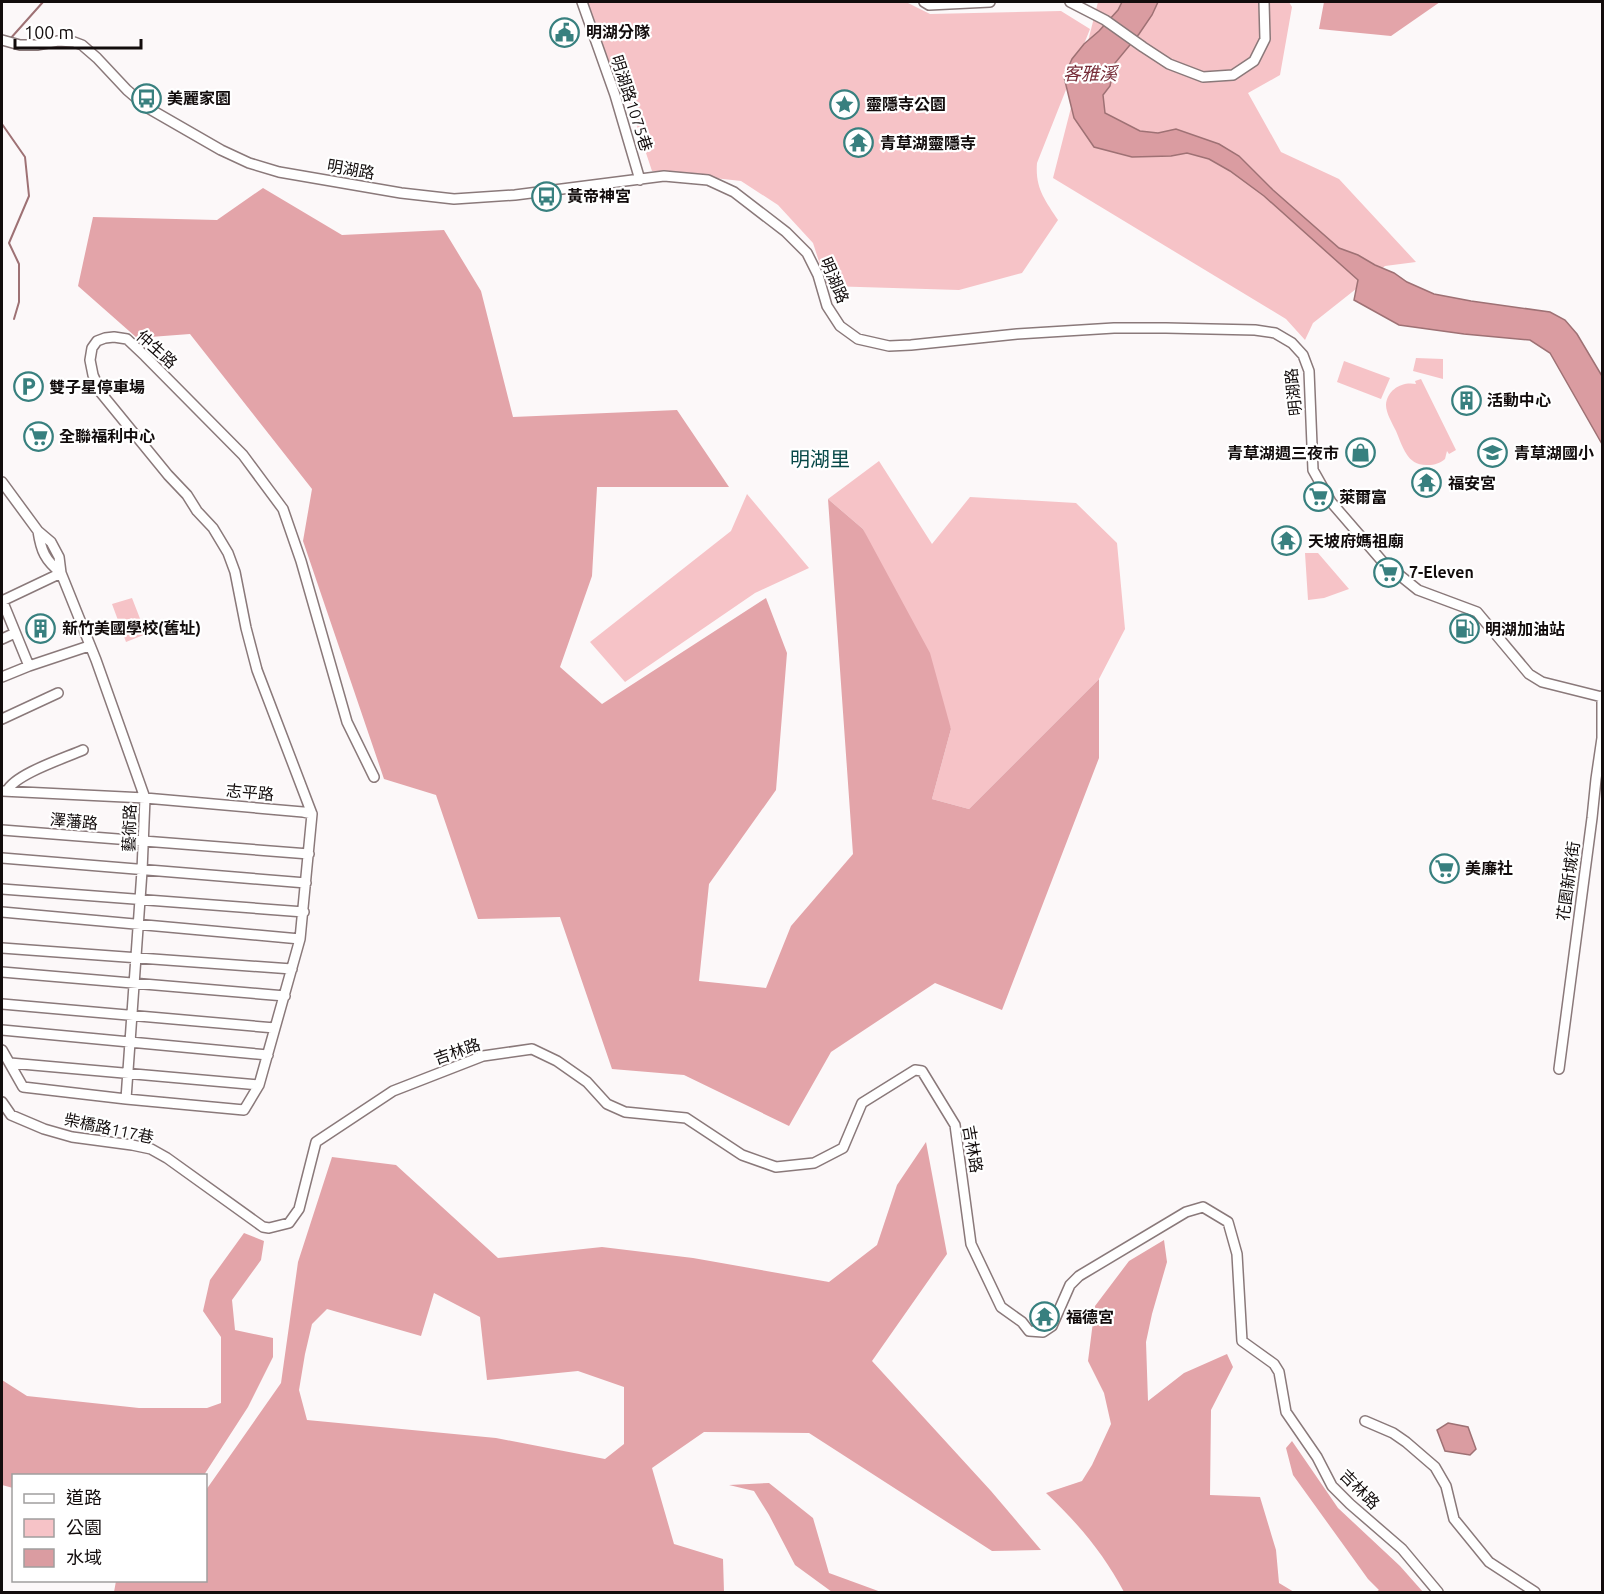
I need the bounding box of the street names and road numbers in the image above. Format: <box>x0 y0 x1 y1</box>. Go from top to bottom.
street label: 明湖路1075巷 <box>608 53 656 153</box>
street label: 明湖路 <box>326 156 376 182</box>
street label: 明湖路 <box>817 254 853 306</box>
street label: 仲生路 <box>133 326 181 372</box>
street label: 明湖路 <box>1282 367 1304 417</box>
street label: 志平路 <box>225 781 275 803</box>
street label: 藝術路 <box>119 804 139 852</box>
street label: 澤藩路 <box>49 810 99 832</box>
street label: 花園新城街 <box>1554 840 1582 922</box>
street label: 吉林路 <box>431 1035 483 1067</box>
street label: 柴橋路117巷 <box>63 1110 155 1146</box>
street label: 吉林路 <box>960 1124 986 1174</box>
street label: 吉林路 <box>1337 1466 1383 1512</box>

